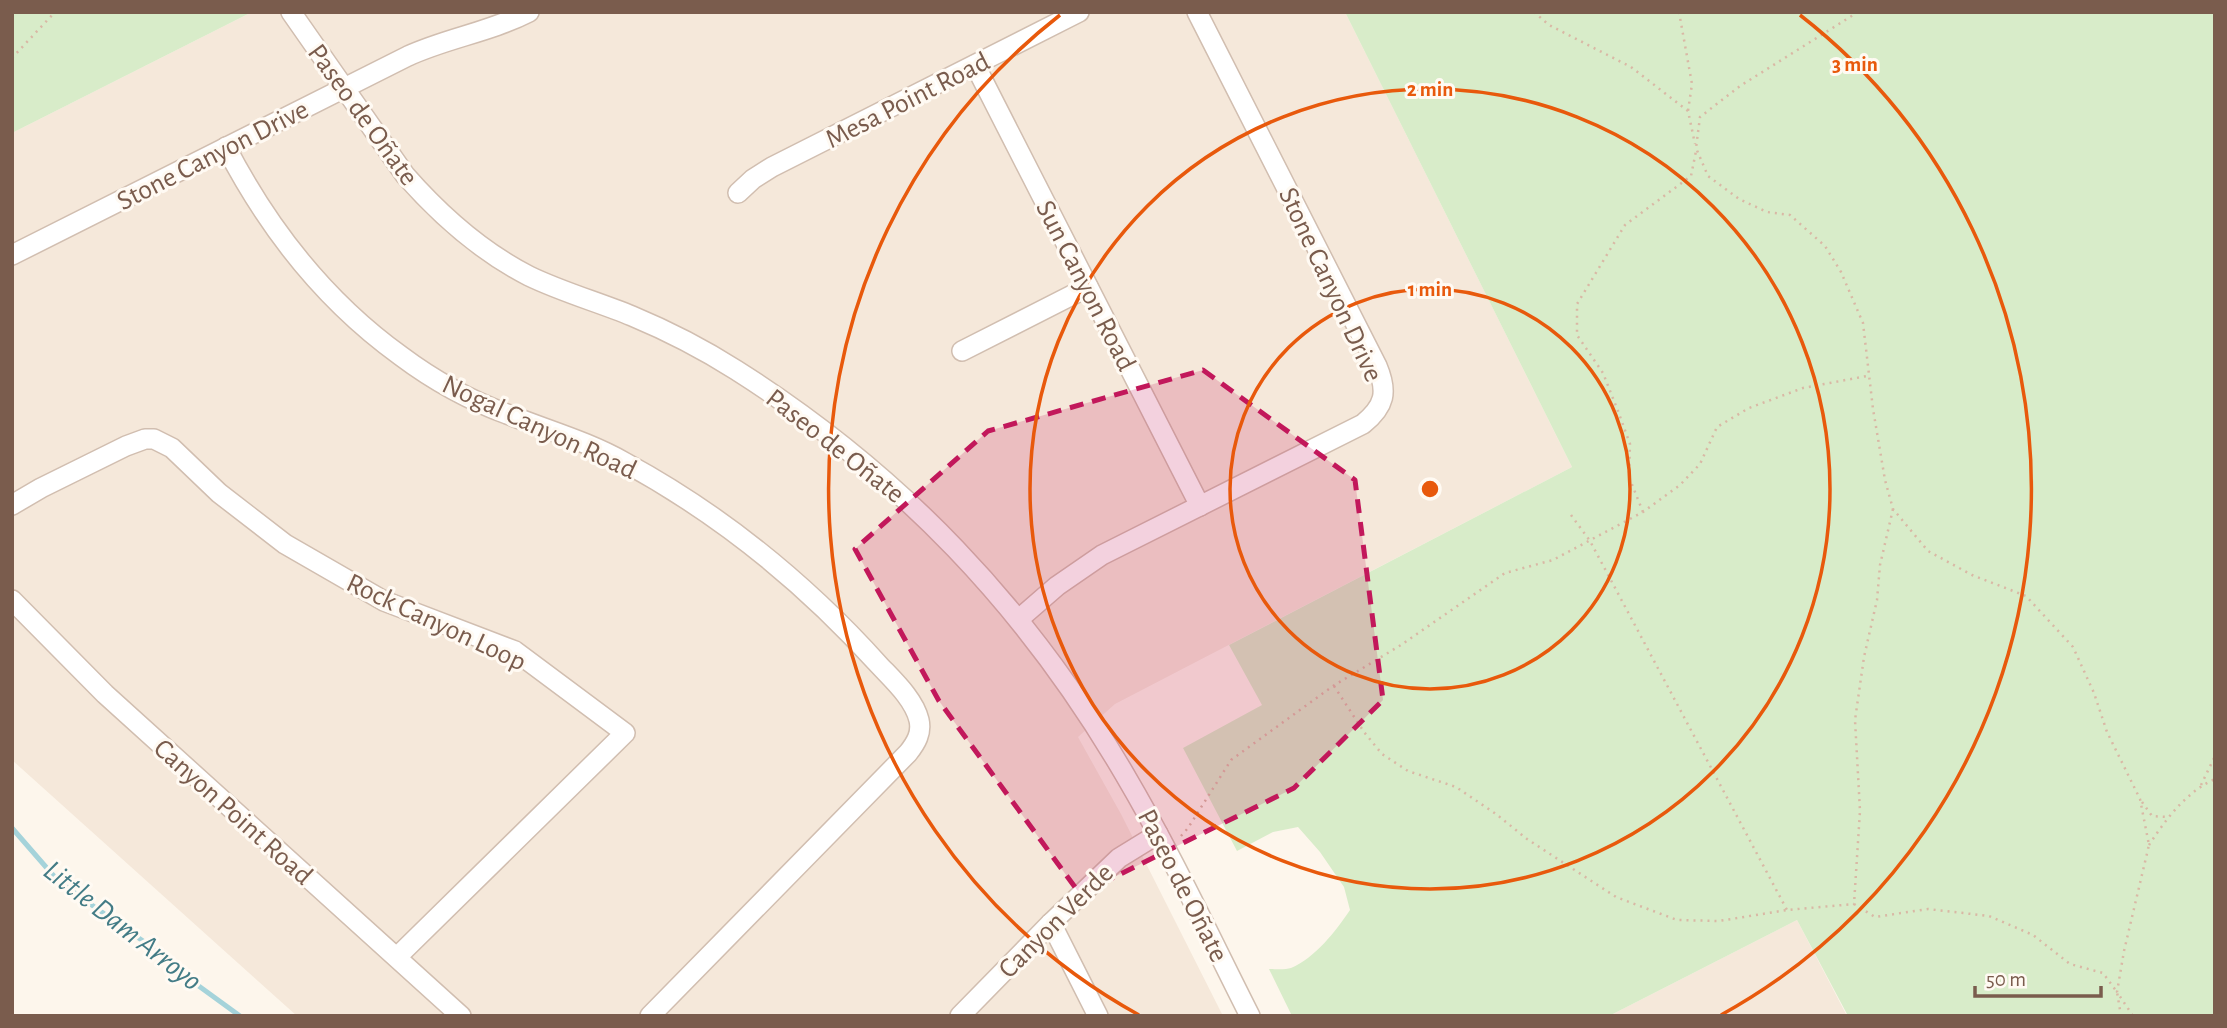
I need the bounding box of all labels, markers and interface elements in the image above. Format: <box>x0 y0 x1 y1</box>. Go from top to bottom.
street label: Paseo de Oñate <box>302 39 423 191</box>
street label: Mesa Point Road <box>821 47 994 154</box>
text: 3 min <box>1832 54 1878 75</box>
text: 2 min <box>1407 79 1453 100</box>
street label: Stone Canyon Drive <box>113 95 313 216</box>
street label: Stone Canyon Drive <box>1273 183 1387 386</box>
street label: Sun Canyon Road <box>1030 196 1140 376</box>
text: 1 min <box>1408 279 1452 300</box>
street label: Nogal Canyon Road <box>438 371 641 485</box>
street label: Paseo de Oñate <box>760 384 909 509</box>
centre of rings <box>1418 477 1442 501</box>
street label: Rock Canyon Loop <box>342 569 530 677</box>
street label: Canyon Point Road <box>148 734 317 891</box>
street label: Paseo de Oñate <box>1132 805 1233 967</box>
water label: Little Dam Arroyo <box>38 855 207 997</box>
street label: Canyon Verde <box>994 859 1119 984</box>
scale bar <box>1975 954 2101 998</box>
text: 50 m <box>1986 969 2026 990</box>

